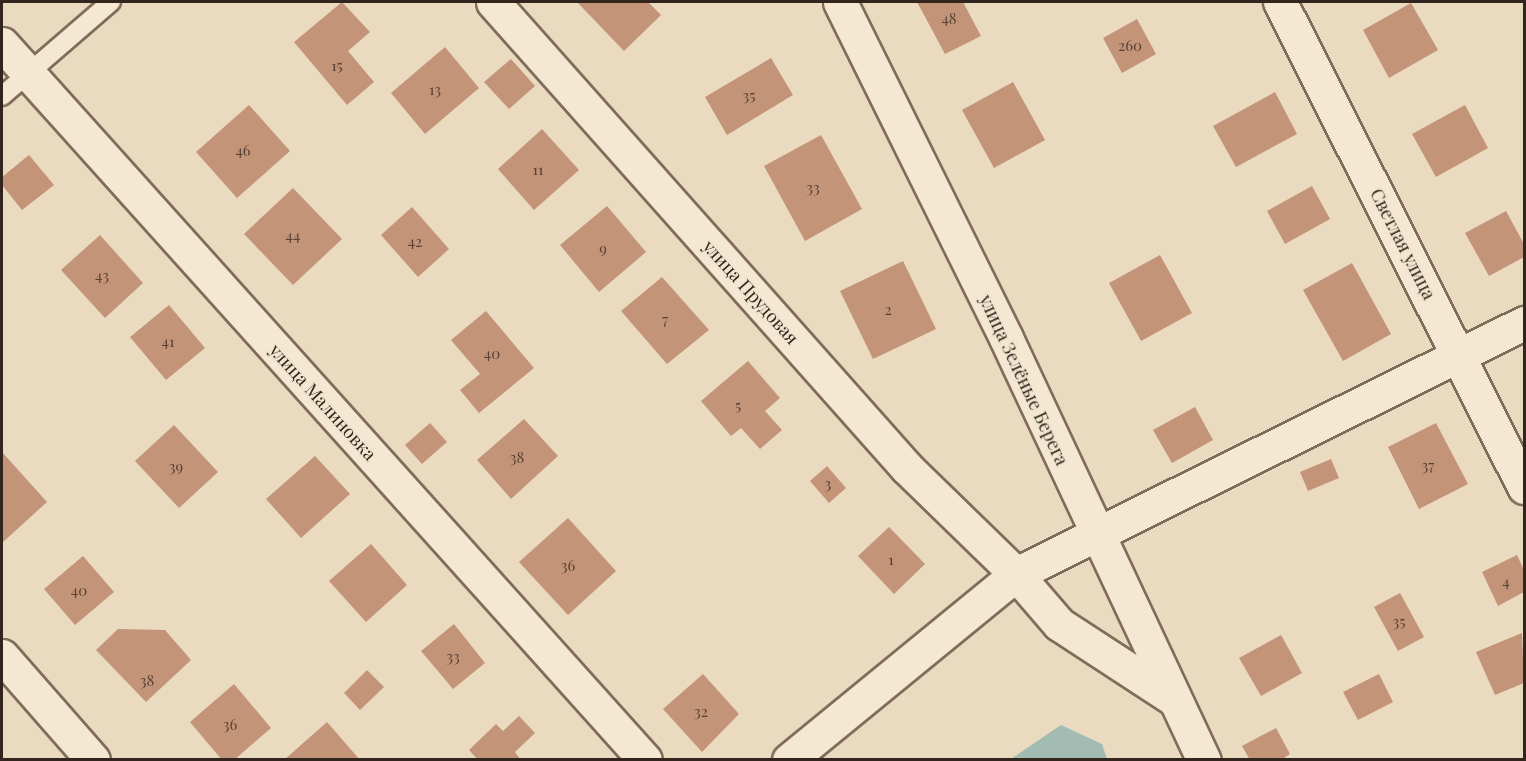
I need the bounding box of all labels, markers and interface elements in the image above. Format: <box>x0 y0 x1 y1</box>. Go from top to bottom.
house number: 48 <box>941 10 957 28</box>
house number: 260 <box>1118 37 1142 55</box>
house number: 15 <box>331 57 343 75</box>
house number: 13 <box>429 81 441 99</box>
house number: 35 <box>743 87 755 105</box>
house number: 46 <box>235 142 251 160</box>
house number: 11 <box>532 161 544 179</box>
house number: 33 <box>806 179 820 197</box>
street label: Светлая улица <box>1366 185 1440 303</box>
house number: 44 <box>286 227 300 245</box>
house number: 42 <box>408 233 422 251</box>
street label: улица Прудовая <box>699 236 803 348</box>
house number: 9 <box>599 240 607 258</box>
house number: 43 <box>95 267 109 285</box>
street label: улица Зелёные Берега <box>975 291 1073 469</box>
house number: 2 <box>884 301 892 319</box>
house number: 7 <box>662 311 668 329</box>
house number: 41 <box>162 333 174 351</box>
street label: улица Малиновка <box>265 339 381 465</box>
house number: 40 <box>484 345 500 363</box>
house number: 5 <box>735 397 741 415</box>
house number: 38 <box>510 449 524 467</box>
house number: 37 <box>1422 457 1434 475</box>
house number: 39 <box>169 458 183 476</box>
house number: 3 <box>825 475 831 493</box>
house number: 1 <box>888 551 894 569</box>
house number: 36 <box>561 557 575 575</box>
house number: 4 <box>1502 573 1510 591</box>
house number: 40 <box>71 582 87 600</box>
house number: 35 <box>1393 613 1405 631</box>
house number: 33 <box>446 648 460 666</box>
house number: 38 <box>140 672 154 690</box>
house number: 32 <box>694 703 708 721</box>
house number: 36 <box>223 716 237 734</box>

